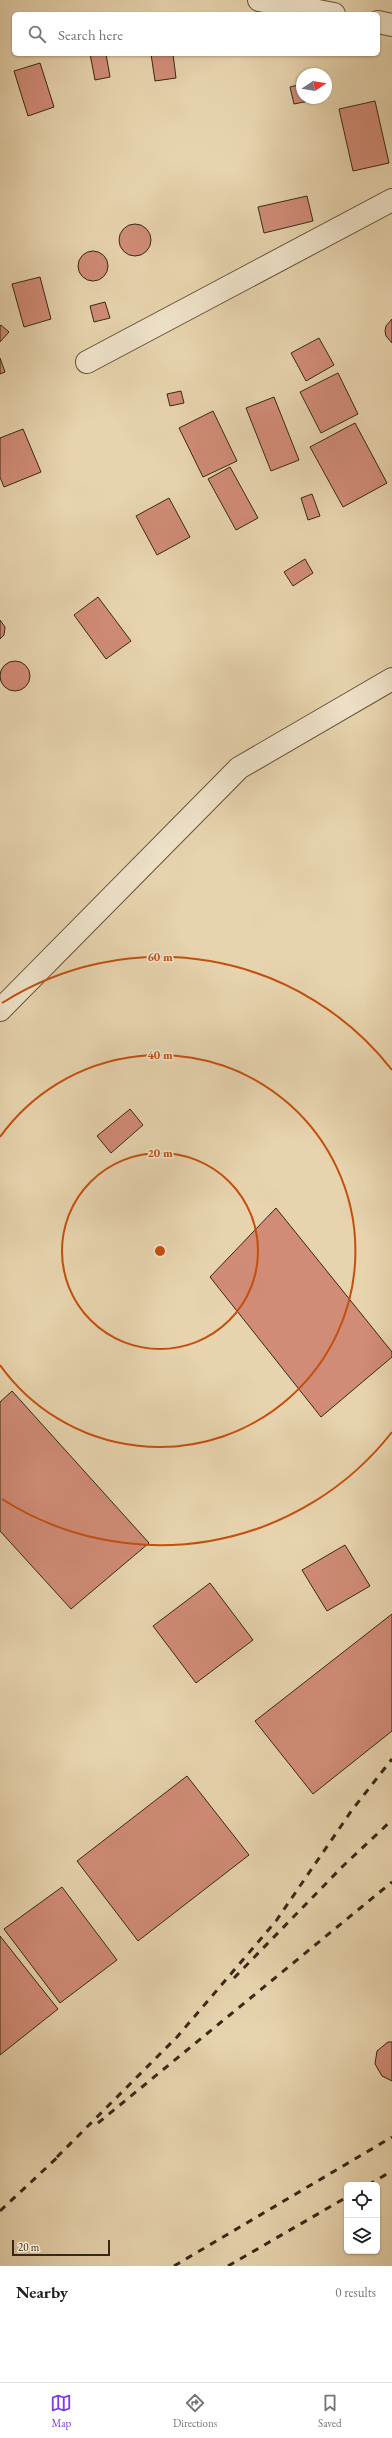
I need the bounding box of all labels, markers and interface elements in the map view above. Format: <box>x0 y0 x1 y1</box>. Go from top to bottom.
search box <box>12 12 380 56</box>
icon: search <box>26 23 48 45</box>
text: Search here <box>58 25 123 44</box>
north arrow <box>296 68 332 104</box>
text: 60 m <box>147 949 173 965</box>
text: 40 m <box>147 1047 173 1063</box>
text: 20 m <box>147 1145 173 1161</box>
centre of rings <box>153 1244 167 1258</box>
map controls <box>344 2182 380 2254</box>
button: locate <box>344 2182 380 2218</box>
button: layers <box>344 2218 380 2254</box>
scale bar <box>12 2238 110 2257</box>
text: 20 m <box>18 2240 39 2254</box>
text: Nearby <box>16 2281 68 2303</box>
text: 0 results <box>335 2284 376 2301</box>
tab: Map <box>50 2392 72 2430</box>
tab: Directions <box>173 2392 217 2430</box>
tab: Saved <box>318 2392 342 2430</box>

